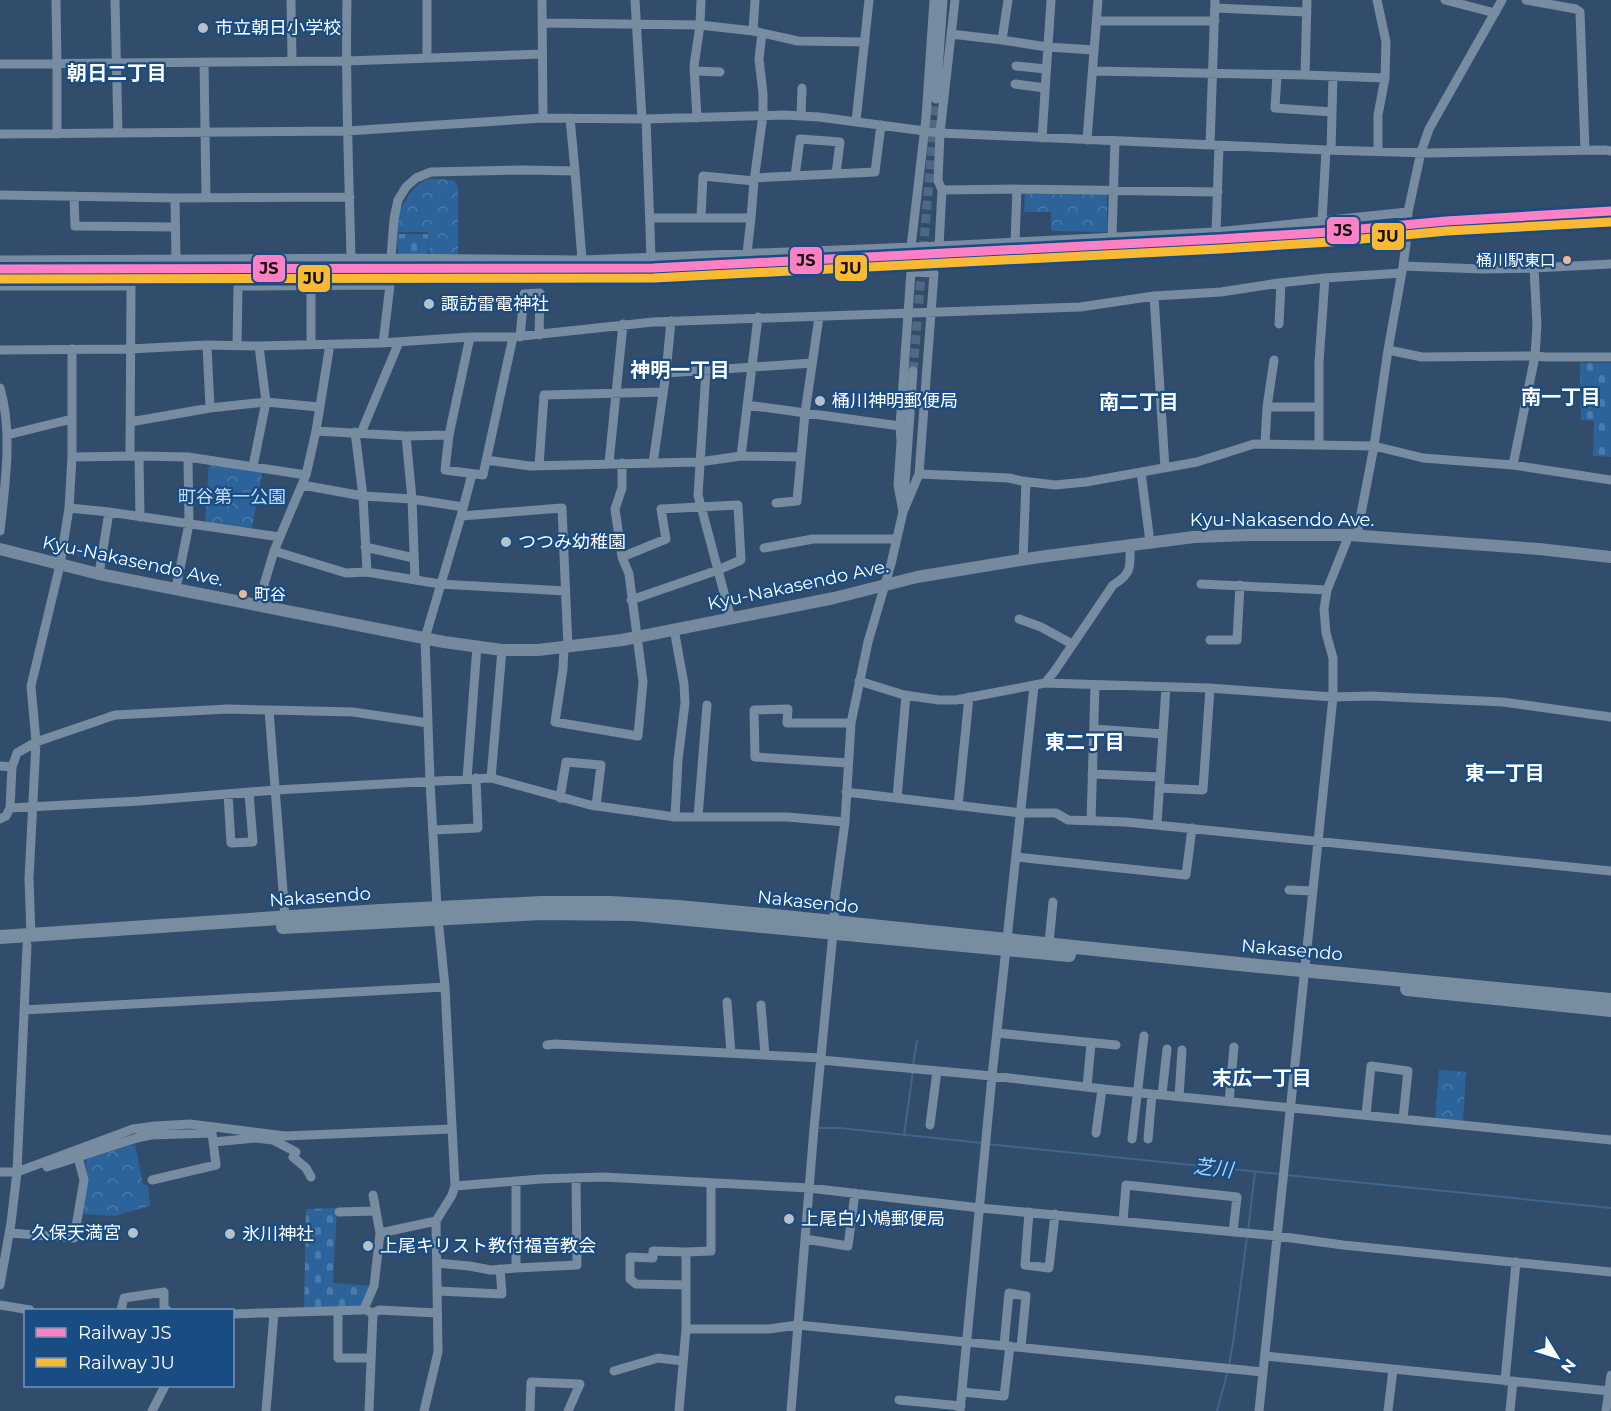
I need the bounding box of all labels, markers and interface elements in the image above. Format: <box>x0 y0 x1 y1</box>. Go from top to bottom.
place label: 市立朝日小学校 <box>215 17 341 39</box>
marker: 市立朝日小学校 <box>196 21 210 35</box>
district label: 朝日二丁目 <box>67 61 167 85</box>
line badge: JS <box>1326 216 1360 245</box>
text: JS <box>1333 221 1352 240</box>
line badge: JU <box>1371 222 1405 251</box>
text: JU <box>1376 227 1399 246</box>
line badge: JS <box>789 246 823 275</box>
text: JS <box>796 251 815 270</box>
place label: 桶川駅東口 <box>1476 251 1556 270</box>
line badge: JS <box>252 254 286 283</box>
line badge: JU <box>834 254 868 282</box>
marker: 桶川駅東口 <box>1561 254 1573 266</box>
text: JS <box>259 259 278 278</box>
text: JU <box>839 259 862 278</box>
line badge: JU <box>297 264 331 293</box>
text: JU <box>302 269 325 288</box>
place label: 諏訪雷電神社 <box>441 293 549 315</box>
marker: 諏訪雷電神社 <box>422 297 436 311</box>
district label: 神明一丁目 <box>630 358 730 382</box>
district label: 南一丁目 <box>1521 385 1601 409</box>
place label: 桶川神明郵便局 <box>832 390 958 412</box>
district label: 南二丁目 <box>1099 390 1179 414</box>
marker: 桶川神明郵便局 <box>813 394 827 408</box>
park label: 町谷第一公園 <box>178 486 286 508</box>
street label: Kyu-Nakasendo Ave. <box>1190 509 1374 531</box>
street label: Kyu-Nakasendo Ave. <box>40 531 226 591</box>
place label: つつみ幼稚園 <box>518 531 626 553</box>
marker: つつみ幼稚園 <box>499 535 513 549</box>
street label: Kyu-Nakasendo Ave. <box>705 555 891 615</box>
place label: 町谷 <box>254 585 286 604</box>
marker: 町谷 <box>237 588 249 600</box>
district label: 東二丁目 <box>1045 730 1125 754</box>
district label: 東一丁目 <box>1465 761 1545 785</box>
street label: Nakasendo <box>268 882 372 912</box>
street label: Nakasendo <box>756 886 860 918</box>
street label: Nakasendo <box>1240 935 1344 965</box>
district label: 末広一丁目 <box>1212 1066 1312 1090</box>
water label: 芝川 <box>1192 1154 1236 1182</box>
place label: 上尾白小鳩郵便局 <box>801 1208 945 1230</box>
marker: 上尾白小鳩郵便局 <box>782 1212 796 1226</box>
place label: 久保天満宮 <box>31 1222 121 1244</box>
place label: 氷川神社 <box>242 1223 314 1245</box>
marker: 久保天満宮 <box>126 1226 140 1240</box>
marker: 氷川神社 <box>223 1227 237 1241</box>
place label: 上尾キリスト教付福音教会 <box>380 1235 596 1257</box>
marker: 上尾キリスト教付福音教会 <box>361 1239 375 1253</box>
legend <box>24 1309 234 1387</box>
text: Railway JS <box>78 1322 172 1344</box>
north arrow <box>1527 1327 1587 1387</box>
text: Railway JU <box>78 1352 175 1374</box>
text: N <box>1557 1355 1580 1377</box>

